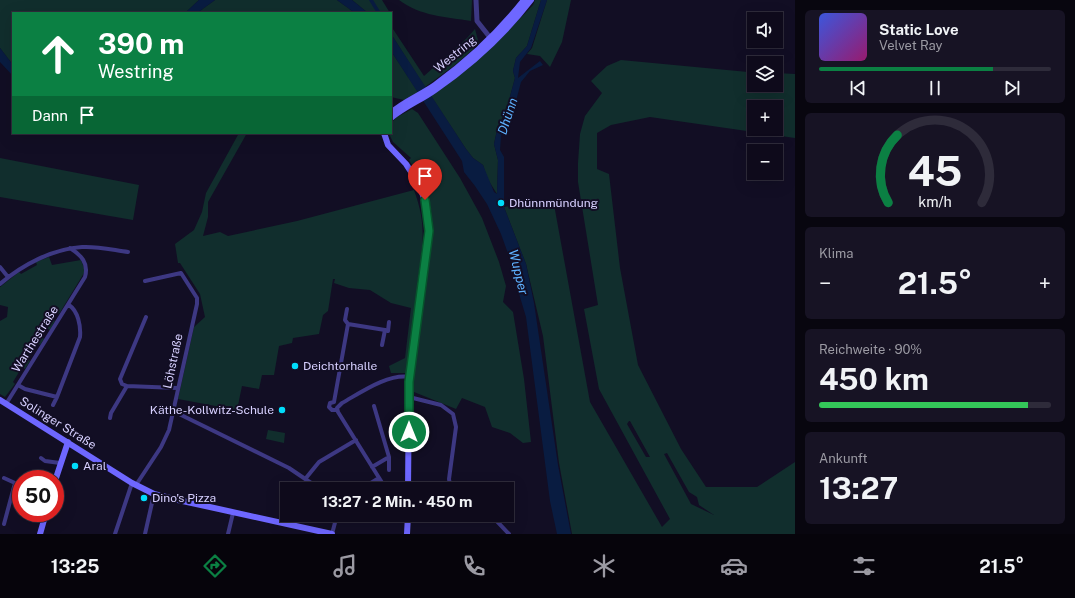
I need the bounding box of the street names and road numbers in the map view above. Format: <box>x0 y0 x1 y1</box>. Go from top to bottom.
street label: Westring <box>431 33 479 75</box>
street label: Warthestraße <box>9 303 61 375</box>
street label: Löhstraße <box>160 332 186 390</box>
street label: Solinger Straße <box>17 394 99 452</box>

